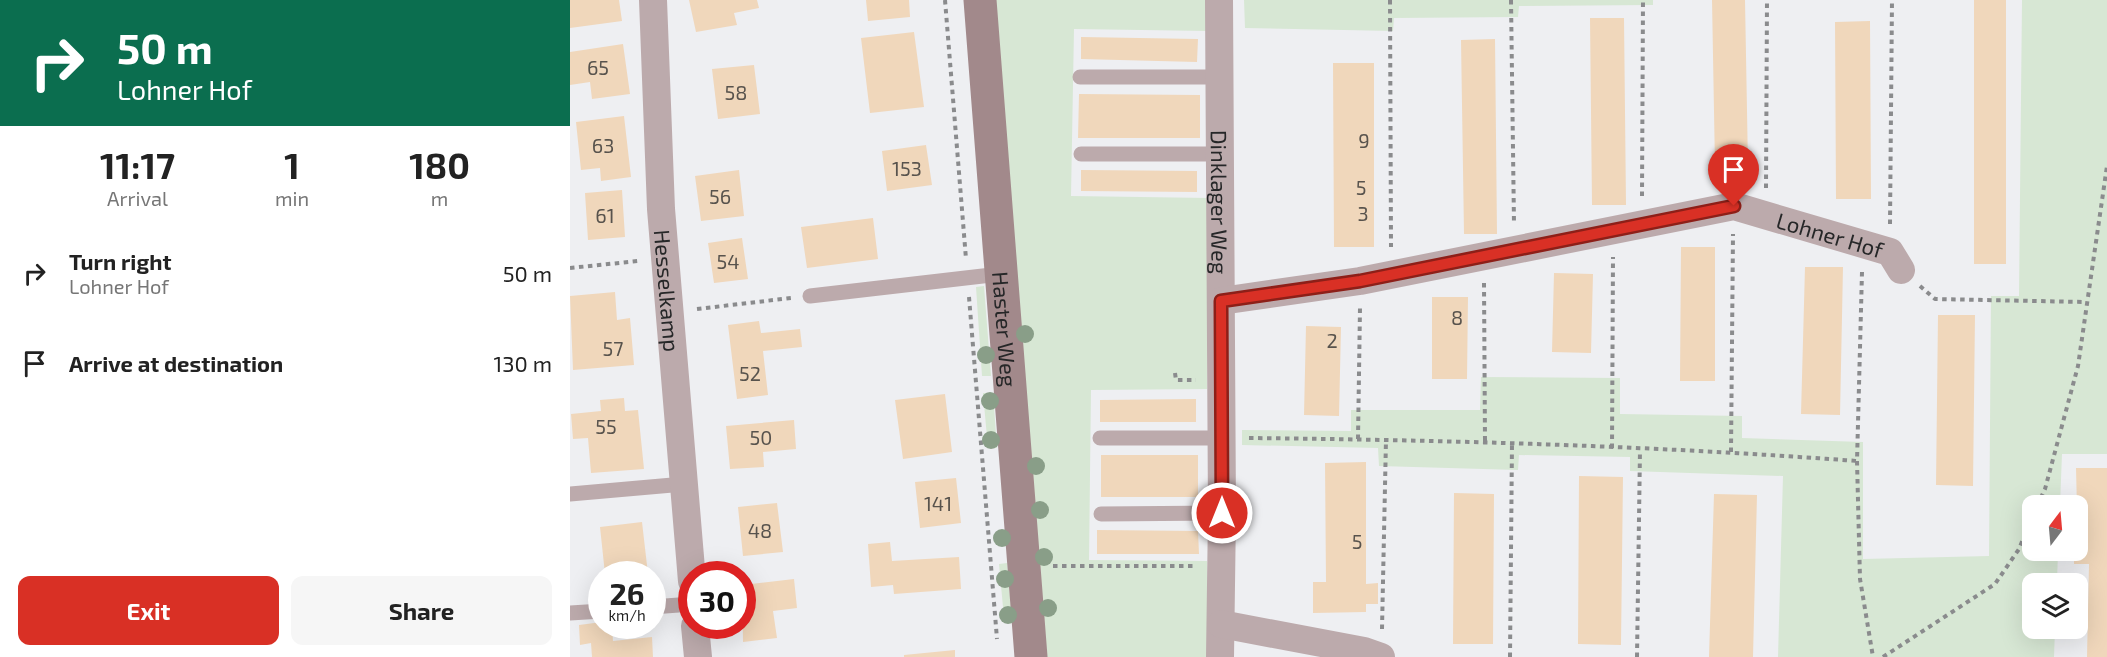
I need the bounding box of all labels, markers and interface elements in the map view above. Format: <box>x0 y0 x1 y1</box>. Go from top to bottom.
text: 50 m <box>117 22 213 72</box>
icon: right <box>18 24 96 102</box>
house number: 65 <box>587 55 609 79</box>
text: Lohner Hof <box>117 73 252 105</box>
house number: 58 <box>725 80 747 104</box>
house number: 9 <box>1358 128 1370 152</box>
street label: Dinklager Weg <box>1207 130 1234 274</box>
house number: 63 <box>592 133 614 157</box>
text: 11:17 <box>100 143 175 186</box>
text: 1 <box>284 143 300 186</box>
text: 180 <box>409 143 470 186</box>
pin <box>1708 144 1759 206</box>
icon: arrive <box>1717 153 1750 186</box>
house number: 153 <box>892 156 922 180</box>
house number: 5 <box>1356 175 1366 199</box>
house number: 56 <box>709 184 731 208</box>
text: Arrival <box>107 186 168 210</box>
text: min <box>275 186 309 210</box>
text: m <box>431 186 448 210</box>
house number: 3 <box>1357 201 1369 225</box>
house number: 61 <box>595 203 615 227</box>
street label: Lohner Hof <box>1774 206 1887 263</box>
street label: Hesselkamp <box>650 228 686 353</box>
text: Turn right <box>69 248 171 274</box>
house number: 54 <box>716 249 740 273</box>
icon: right <box>18 257 51 290</box>
text: 50 m <box>503 260 552 286</box>
street label: Haster Weg <box>988 270 1023 388</box>
text: Lohner Hof <box>69 274 169 298</box>
house number: 8 <box>1451 305 1463 329</box>
house number: 2 <box>1326 328 1338 352</box>
house number: 57 <box>603 336 623 360</box>
icon: arrive <box>18 347 51 380</box>
text: Arrive at destination <box>69 350 283 376</box>
text: 130 m <box>494 350 552 376</box>
house number: 52 <box>739 361 761 385</box>
house number: 55 <box>595 414 617 438</box>
house number: 50 <box>750 425 772 449</box>
position arrow <box>1190 481 1254 545</box>
house number: 141 <box>924 491 952 515</box>
north arrow <box>2022 495 2088 561</box>
map controls <box>2022 495 2088 639</box>
house number: 48 <box>748 518 772 542</box>
house number: 5 <box>1352 529 1362 553</box>
speed limit sign: 30 <box>678 561 756 639</box>
button: layers <box>2022 573 2088 639</box>
text: 26 <box>609 575 645 611</box>
button: Exit <box>18 576 279 645</box>
button: Share <box>291 576 552 645</box>
text: km/h <box>608 606 646 624</box>

